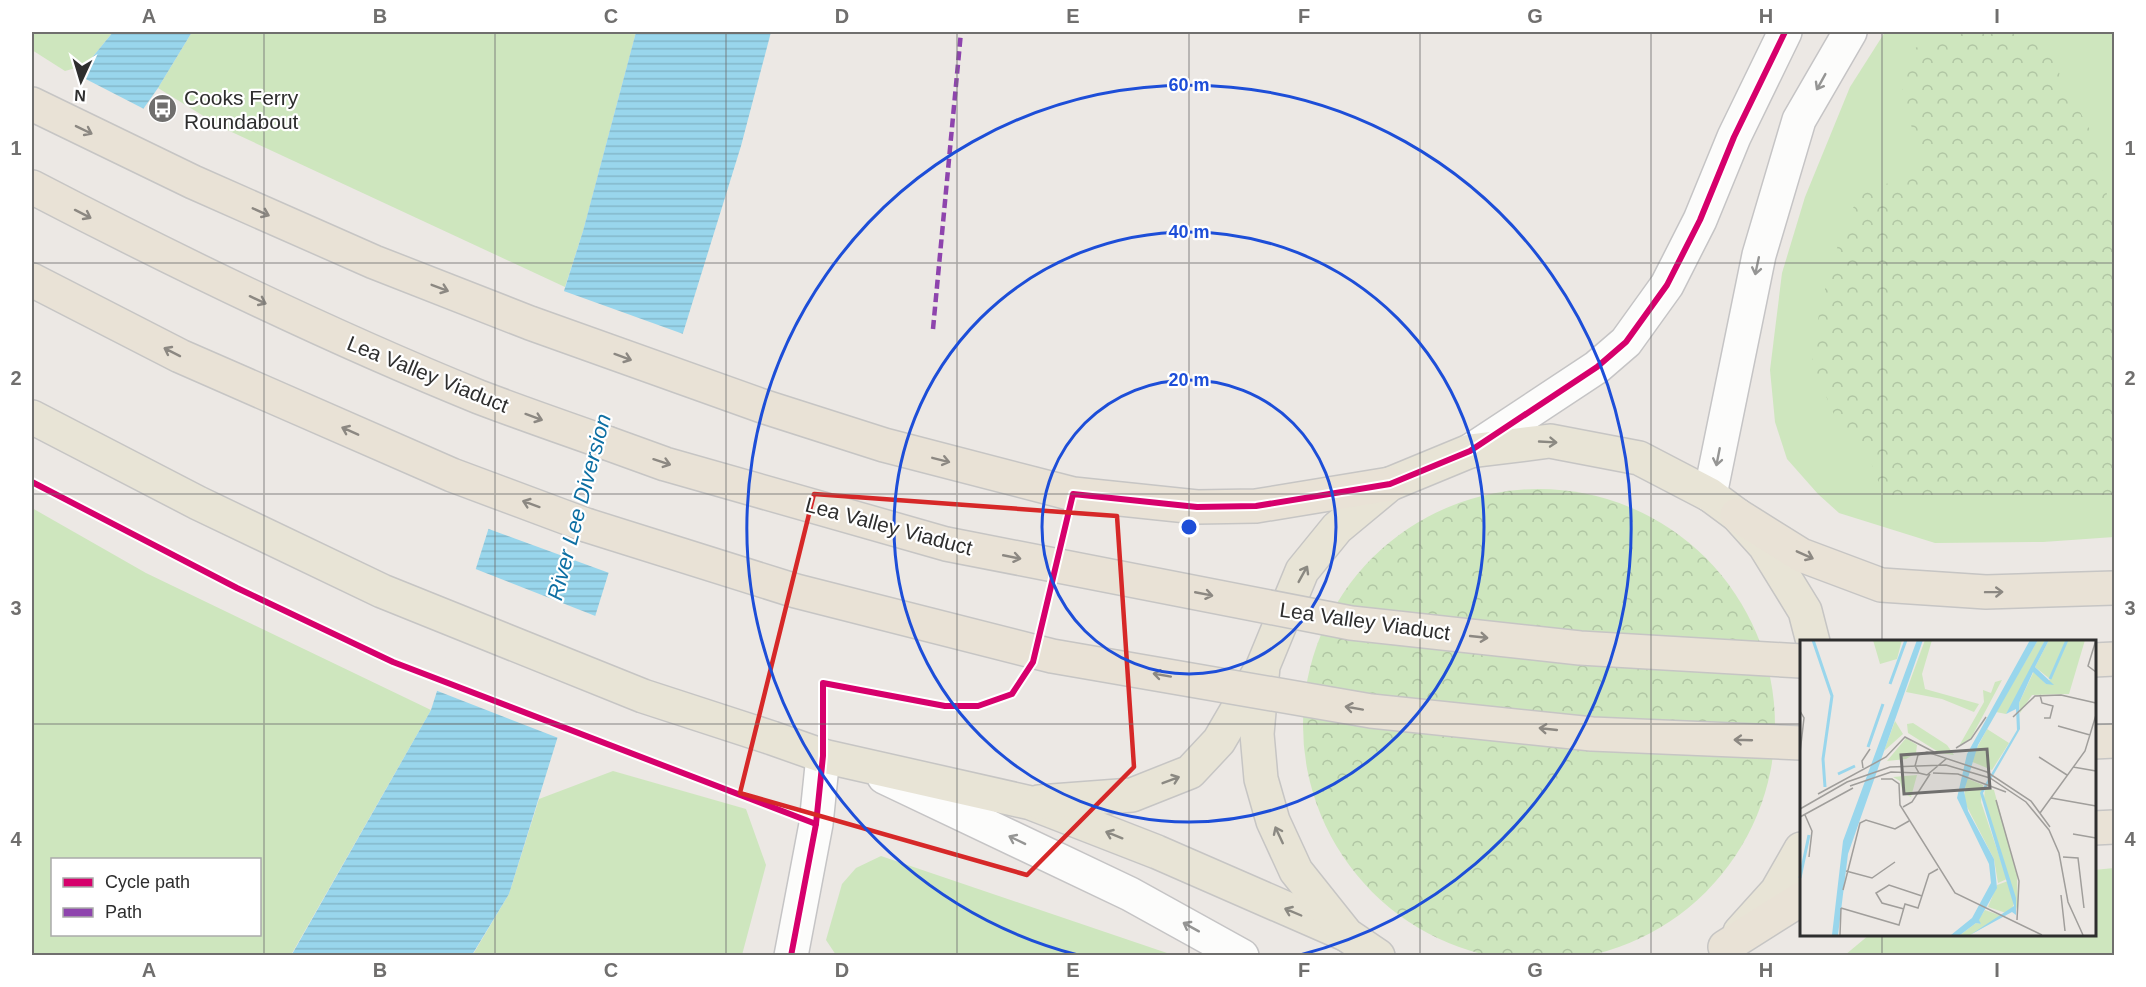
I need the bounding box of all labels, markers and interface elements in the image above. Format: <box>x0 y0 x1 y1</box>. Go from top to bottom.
text: A <box>142 5 156 27</box>
text: B <box>373 5 387 27</box>
text: C <box>604 5 618 27</box>
text: D <box>835 5 849 27</box>
text: E <box>1066 5 1080 27</box>
text: F <box>1298 5 1310 27</box>
text: G <box>1527 5 1543 27</box>
text: H <box>1759 5 1773 27</box>
text: I <box>1994 5 2000 27</box>
north arrow <box>51 51 111 111</box>
one-way arrow <box>1815 73 1826 91</box>
text: 60 m <box>1168 75 1210 95</box>
place label: Cooks Ferry Roundabout <box>184 86 299 133</box>
text: N <box>74 87 86 104</box>
bus stop icon: Cooks Ferry Roundabout <box>147 93 179 125</box>
one-way arrow <box>75 124 93 136</box>
text: 1 <box>10 137 22 159</box>
text: 1 <box>2124 137 2136 159</box>
one-way arrow <box>251 207 270 218</box>
one-way arrow <box>74 209 92 220</box>
text: 40 m <box>1168 222 1210 242</box>
one-way arrow <box>1751 255 1762 275</box>
one-way arrow <box>431 283 449 294</box>
one-way arrow <box>249 295 267 307</box>
street label: Lea Valley Viaduct <box>344 331 512 417</box>
one-way arrow <box>164 346 181 358</box>
one-way arrow <box>613 352 632 363</box>
text: 2 <box>10 367 22 389</box>
text: 2 <box>2124 367 2136 389</box>
text: 20 m <box>1168 370 1210 390</box>
water label: River Lee Diversion <box>542 411 616 603</box>
one-way arrow <box>525 412 543 423</box>
one-way arrow <box>342 424 360 436</box>
one-way arrow <box>1538 436 1558 447</box>
one-way arrow <box>1712 446 1723 466</box>
one-way arrow <box>931 454 950 466</box>
one-way arrow <box>652 458 671 469</box>
street label: Lea Valley Viaduct <box>803 493 975 559</box>
one-way arrow <box>522 498 541 509</box>
centre of rings <box>1179 517 1199 537</box>
one-way arrow <box>1796 550 1814 562</box>
one-way arrow <box>1002 552 1022 563</box>
one-way arrow <box>1297 566 1309 583</box>
one-way arrow <box>1984 586 2004 598</box>
one-way arrow <box>1194 589 1213 601</box>
text: 3 <box>10 597 22 619</box>
text: 3 <box>2124 597 2136 619</box>
street label: Lea Valley Viaduct <box>1278 598 1452 644</box>
one-way arrow <box>1469 632 1489 643</box>
inset map <box>1800 640 2095 936</box>
one-way arrow <box>1153 669 1172 680</box>
one-way arrow <box>1345 702 1364 713</box>
one-way arrow <box>1538 724 1558 735</box>
one-way arrow <box>1733 735 1753 746</box>
one-way arrow <box>1161 774 1179 785</box>
one-way arrow <box>1273 826 1285 844</box>
text: 4 <box>10 828 22 850</box>
text: 4 <box>2124 828 2136 850</box>
one-way arrow <box>1105 829 1123 840</box>
one-way arrow <box>1008 833 1026 845</box>
legend <box>51 858 261 936</box>
text: Cycle path <box>105 872 190 892</box>
text: Path <box>105 902 142 922</box>
one-way arrow <box>1284 906 1302 917</box>
one-way arrow <box>1183 921 1200 933</box>
text: A <box>142 959 156 981</box>
text: B <box>373 959 387 981</box>
text: C <box>604 959 618 981</box>
text: D <box>835 959 849 981</box>
text: E <box>1066 959 1080 981</box>
text: F <box>1298 959 1310 981</box>
text: G <box>1527 959 1543 981</box>
text: H <box>1759 959 1773 981</box>
text: I <box>1994 959 2000 981</box>

